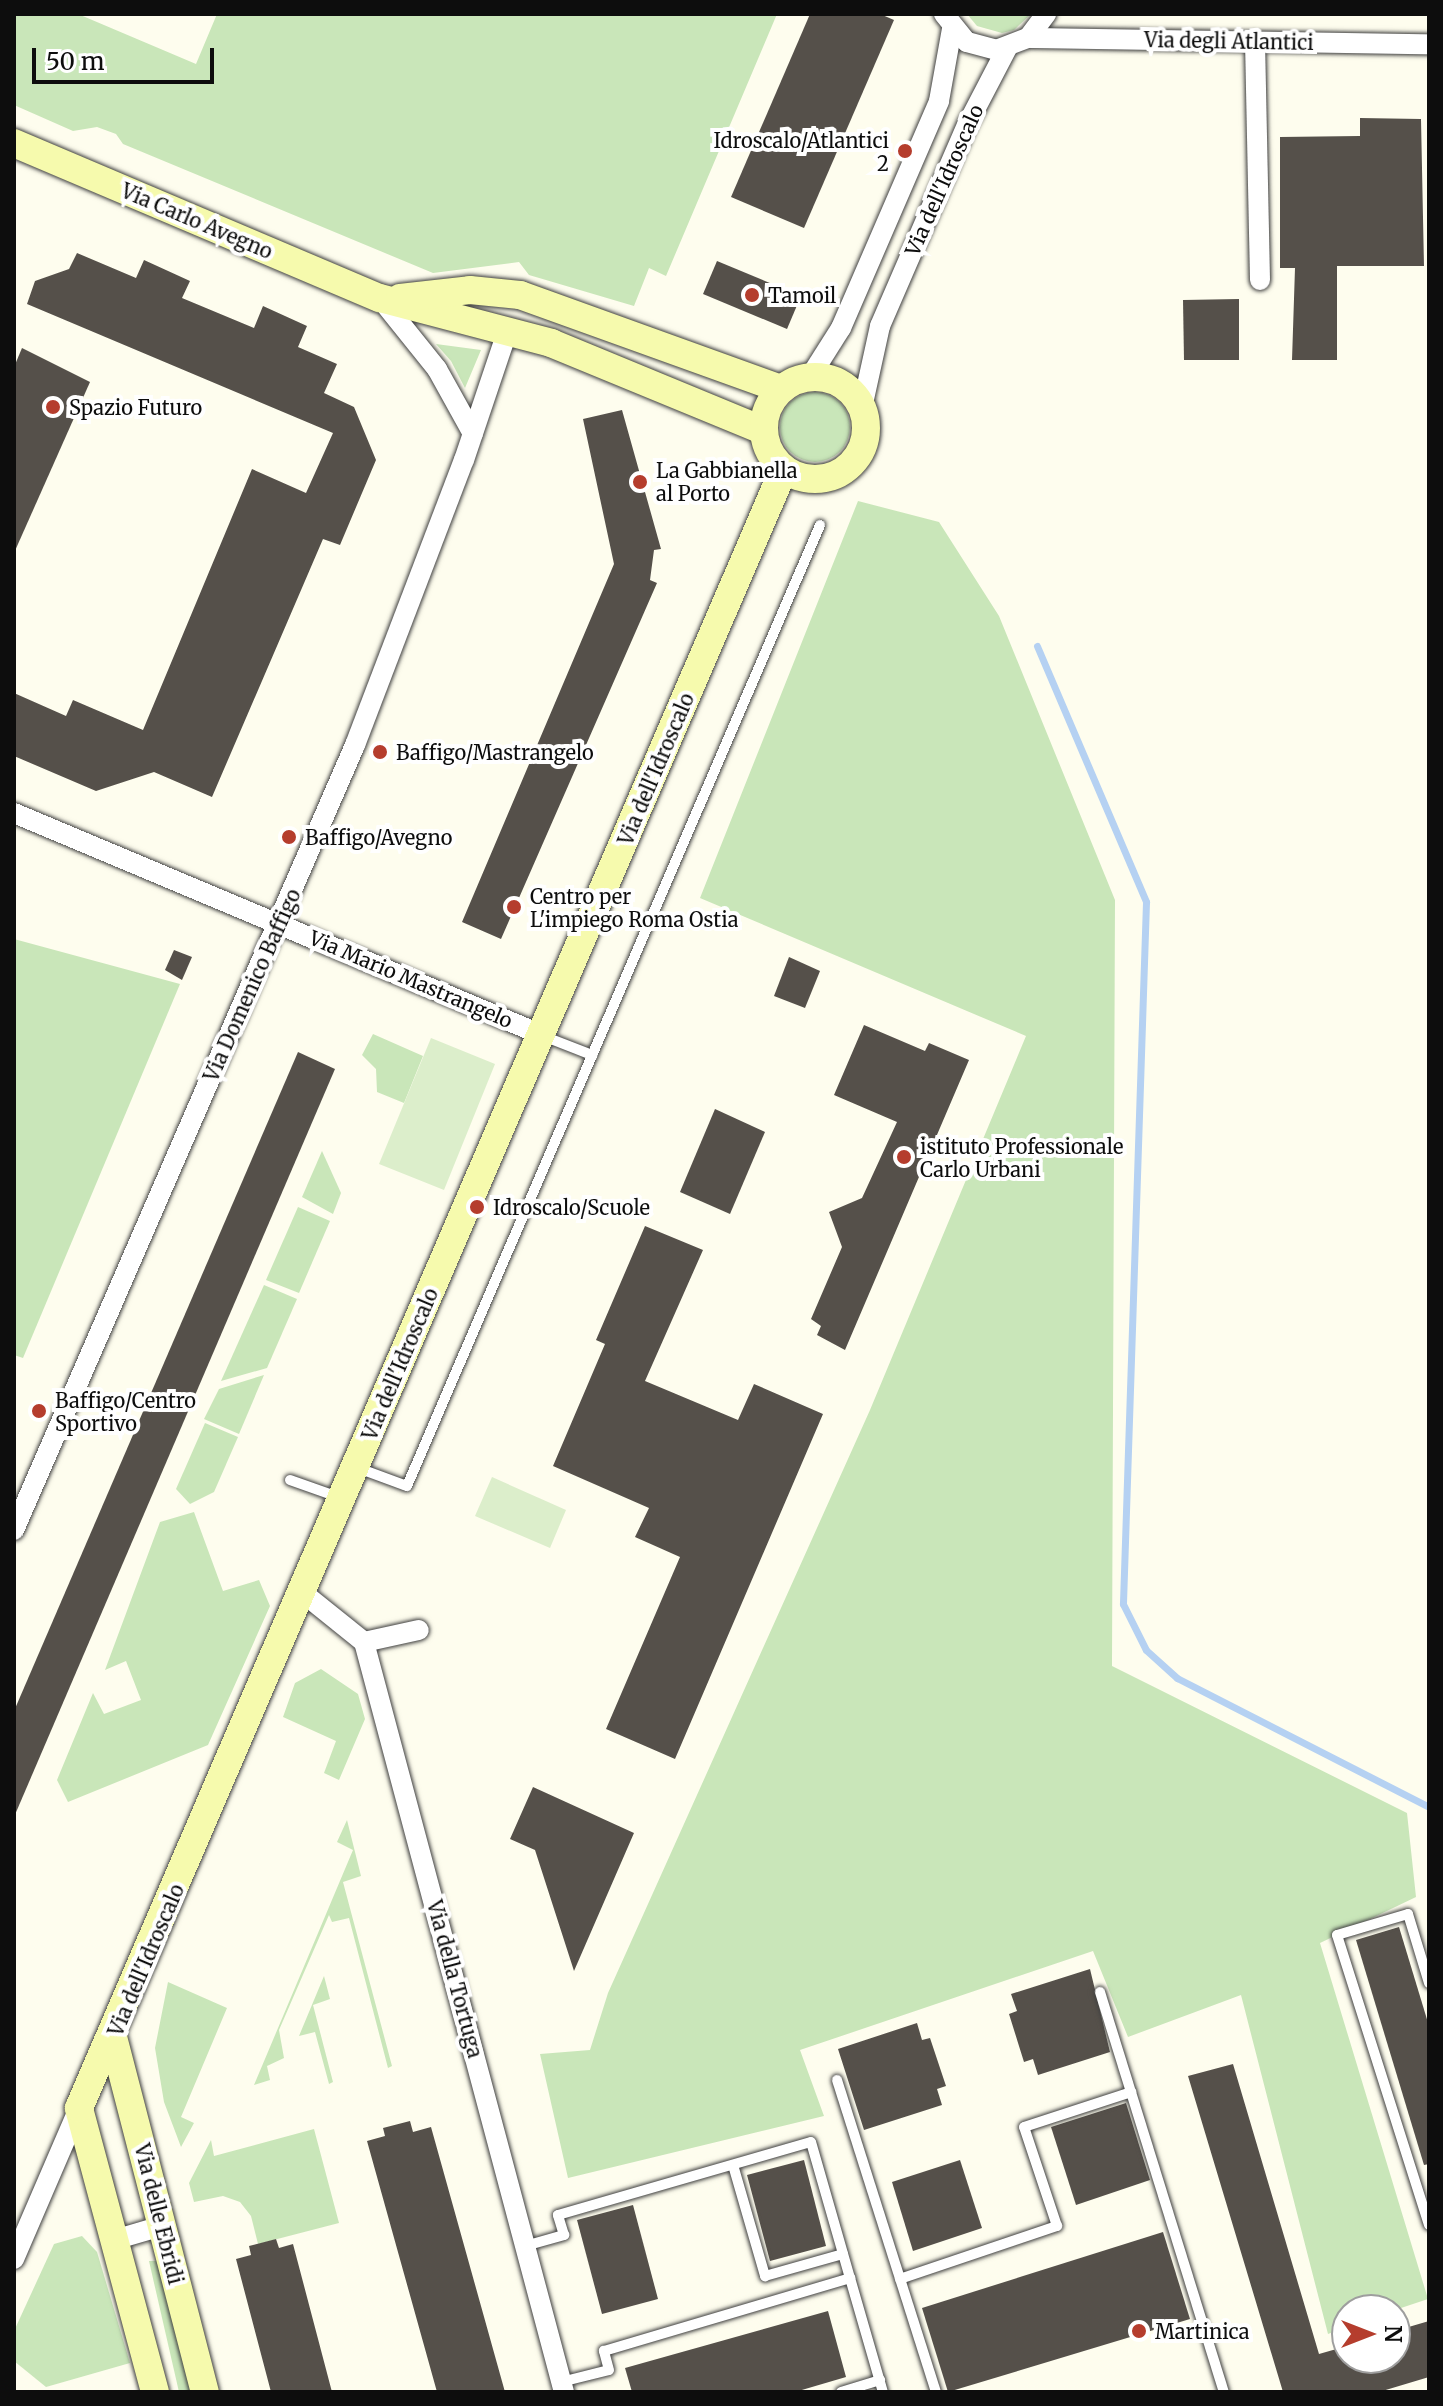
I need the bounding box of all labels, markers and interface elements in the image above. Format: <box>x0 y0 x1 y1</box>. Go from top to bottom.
street label: Via degli Atlantici <box>1144 28 1314 54</box>
scale bar <box>36 32 218 82</box>
text: 50 m <box>46 46 105 77</box>
street label: Via dell'Idroscalo <box>900 101 988 259</box>
place label: Idroscalo/Atlantici 2 <box>713 128 889 175</box>
marker: Idroscalo/Atlantici 2 <box>896 142 914 160</box>
street label: Via Carlo Avegno <box>118 178 276 264</box>
place label: Tamoil <box>768 283 836 307</box>
marker: Tamoil <box>743 286 761 304</box>
place label: Spazio Futuro <box>69 395 202 419</box>
marker: Spazio Futuro <box>44 398 62 416</box>
place label: La Gabbianella al Porto <box>656 458 797 505</box>
marker: La Gabbianella al Porto <box>631 473 649 491</box>
street label: Via dell'Idroscalo <box>613 689 699 849</box>
place label: Baffigo/Mastrangelo <box>396 740 594 764</box>
marker: Baffigo/Mastrangelo <box>371 743 389 761</box>
place label: Baffigo/Avegno <box>305 825 452 849</box>
marker: Baffigo/Avegno <box>280 828 298 846</box>
place label: Centro per L'impiego Roma Ostia <box>530 884 738 931</box>
street label: Via Domenico Baffigo <box>199 885 305 1085</box>
marker: Centro per L'impiego Roma Ostia <box>505 898 523 916</box>
street label: Via Mario Mastrangelo <box>306 925 516 1033</box>
place label: istituto Professionale Carlo Urbani <box>920 1134 1123 1181</box>
marker: istituto Professionale Carlo Urbani <box>895 1148 913 1166</box>
place label: Idroscalo/Scuole <box>493 1195 650 1219</box>
marker: Idroscalo/Scuole <box>468 1198 486 1216</box>
street label: Via dell'Idroscalo <box>357 1284 443 1444</box>
place label: Baffigo/Centro Sportivo <box>55 1388 196 1435</box>
marker: Baffigo/Centro Sportivo <box>30 1402 48 1420</box>
street label: Via dell'Idroscalo <box>103 1880 189 2040</box>
street label: Via della Tortuga <box>422 1898 488 2060</box>
street label: Via delle Ebridi <box>130 2141 188 2287</box>
north arrow <box>1331 2294 1411 2374</box>
place label: Martinica <box>1155 2319 1249 2343</box>
marker: Martinica <box>1130 2322 1148 2340</box>
text: N <box>1379 2325 1407 2343</box>

